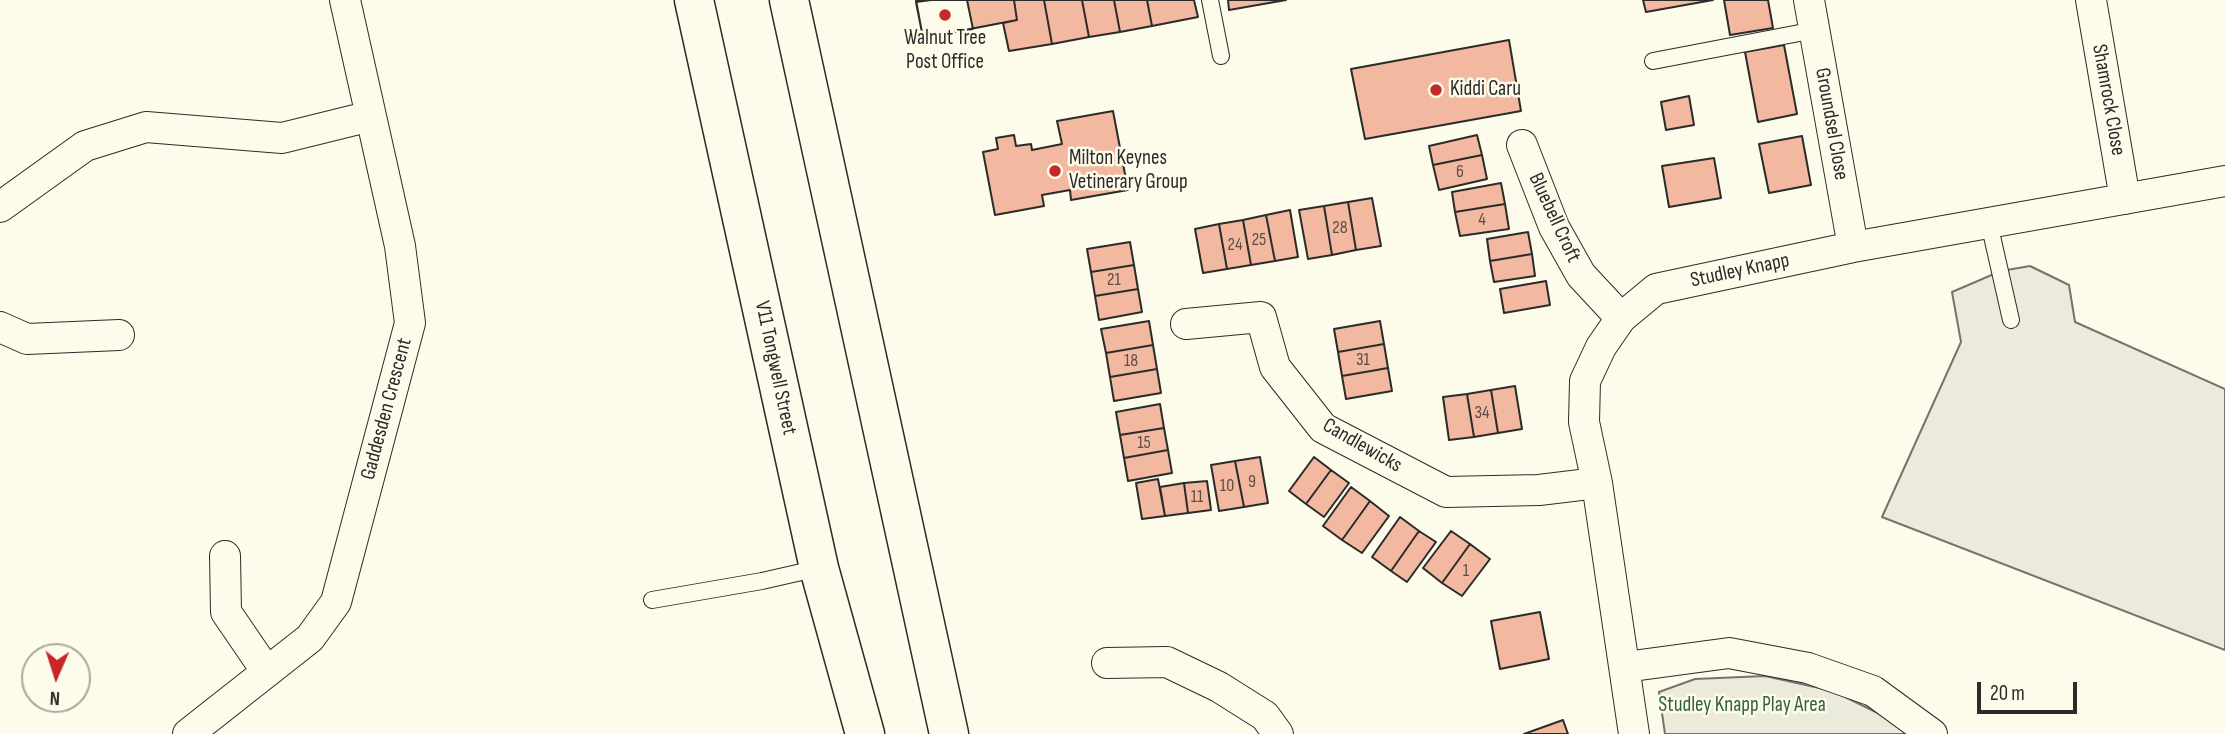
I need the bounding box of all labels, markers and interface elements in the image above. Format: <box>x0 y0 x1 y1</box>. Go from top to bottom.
marker: Walnut Tree Post Office <box>937 7 953 23</box>
place label: Walnut Tree Post Office <box>904 26 986 76</box>
street label: Shamrock Close <box>2086 42 2130 158</box>
street label: Groundsel Close <box>1809 66 1853 182</box>
place label: Kiddi Caru <box>1450 77 1521 103</box>
marker: Kiddi Caru <box>1428 82 1444 98</box>
place label: Milton Keynes Vetinerary Group <box>1069 146 1188 196</box>
house number: 6 <box>1456 161 1464 183</box>
marker: Milton Keynes Vetinerary Group <box>1047 163 1063 179</box>
street label: Bluebell Croft <box>1522 169 1586 267</box>
house number: 4 <box>1478 209 1486 231</box>
house number: 28 <box>1332 217 1348 239</box>
house number: 25 <box>1252 229 1266 251</box>
house number: 24 <box>1228 234 1242 256</box>
street label: Studley Knapp <box>1688 248 1792 294</box>
house number: 21 <box>1107 269 1121 291</box>
street label: V11 Tongwell Street <box>749 299 801 437</box>
street label: Gaddesden Crescent <box>356 335 418 483</box>
house number: 31 <box>1356 349 1370 371</box>
house number: 18 <box>1124 350 1138 372</box>
house number: 34 <box>1474 402 1490 424</box>
street label: Candlewicks <box>1318 413 1406 479</box>
house number: 15 <box>1137 432 1151 454</box>
house number: 9 <box>1248 471 1256 493</box>
house number: 10 <box>1220 475 1234 497</box>
house number: 11 <box>1191 486 1203 508</box>
house number: 1 <box>1463 560 1469 582</box>
north arrow <box>21 643 91 713</box>
scale bar <box>1980 668 2080 712</box>
text: 20 m <box>1990 681 2025 706</box>
text: N <box>49 686 61 709</box>
park label: Studley Knapp Play Area <box>1658 693 1826 719</box>

